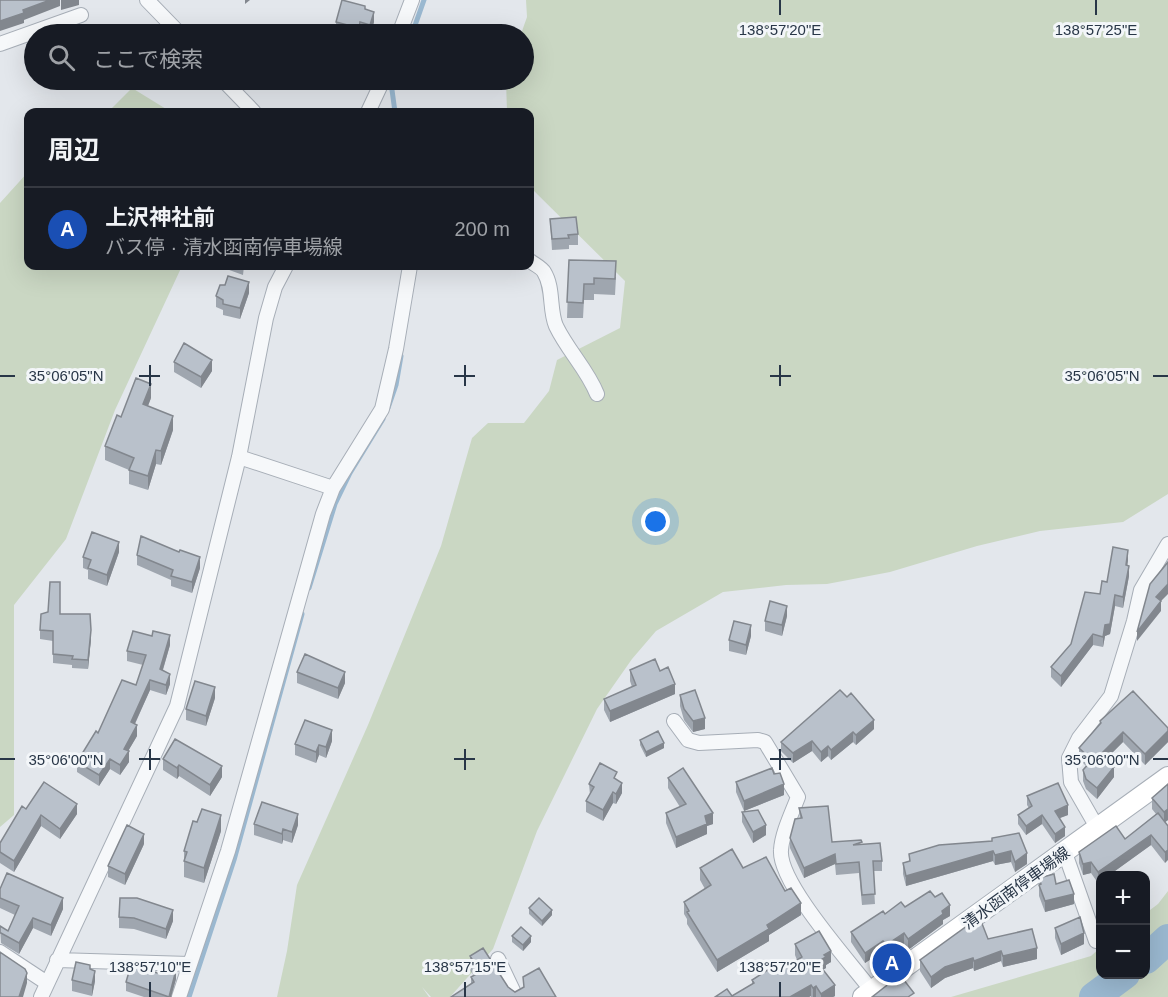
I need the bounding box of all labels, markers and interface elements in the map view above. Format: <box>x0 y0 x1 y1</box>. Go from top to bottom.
text: 138°57'20"E <box>739 21 821 38</box>
text: 138°57'25"E <box>1055 21 1137 38</box>
search box <box>24 24 534 90</box>
icon: search <box>45 41 78 74</box>
text: ここで検索 <box>93 47 203 72</box>
text: 周辺 <box>48 135 100 165</box>
text: 上沢神社前 <box>105 205 215 230</box>
text: A <box>60 218 75 240</box>
text: 200 m <box>454 218 510 240</box>
text: バス停 · 清水函南停車場線 <box>105 236 343 258</box>
text: 35°06'05"N <box>28 367 104 384</box>
text: 35°06'05"N <box>1064 367 1140 384</box>
your location <box>641 507 670 536</box>
text: 35°06'00"N <box>28 751 104 768</box>
text: 35°06'00"N <box>1064 751 1140 768</box>
street label: 清水函南停車場線 <box>959 844 1073 932</box>
map controls <box>1096 871 1150 979</box>
button: + <box>1096 871 1150 925</box>
button: − <box>1096 925 1150 979</box>
pin: A <box>872 940 912 986</box>
text: 138°57'10"E <box>109 958 191 975</box>
text: 138°57'15"E <box>424 958 506 975</box>
text: 138°57'20"E <box>739 958 821 975</box>

